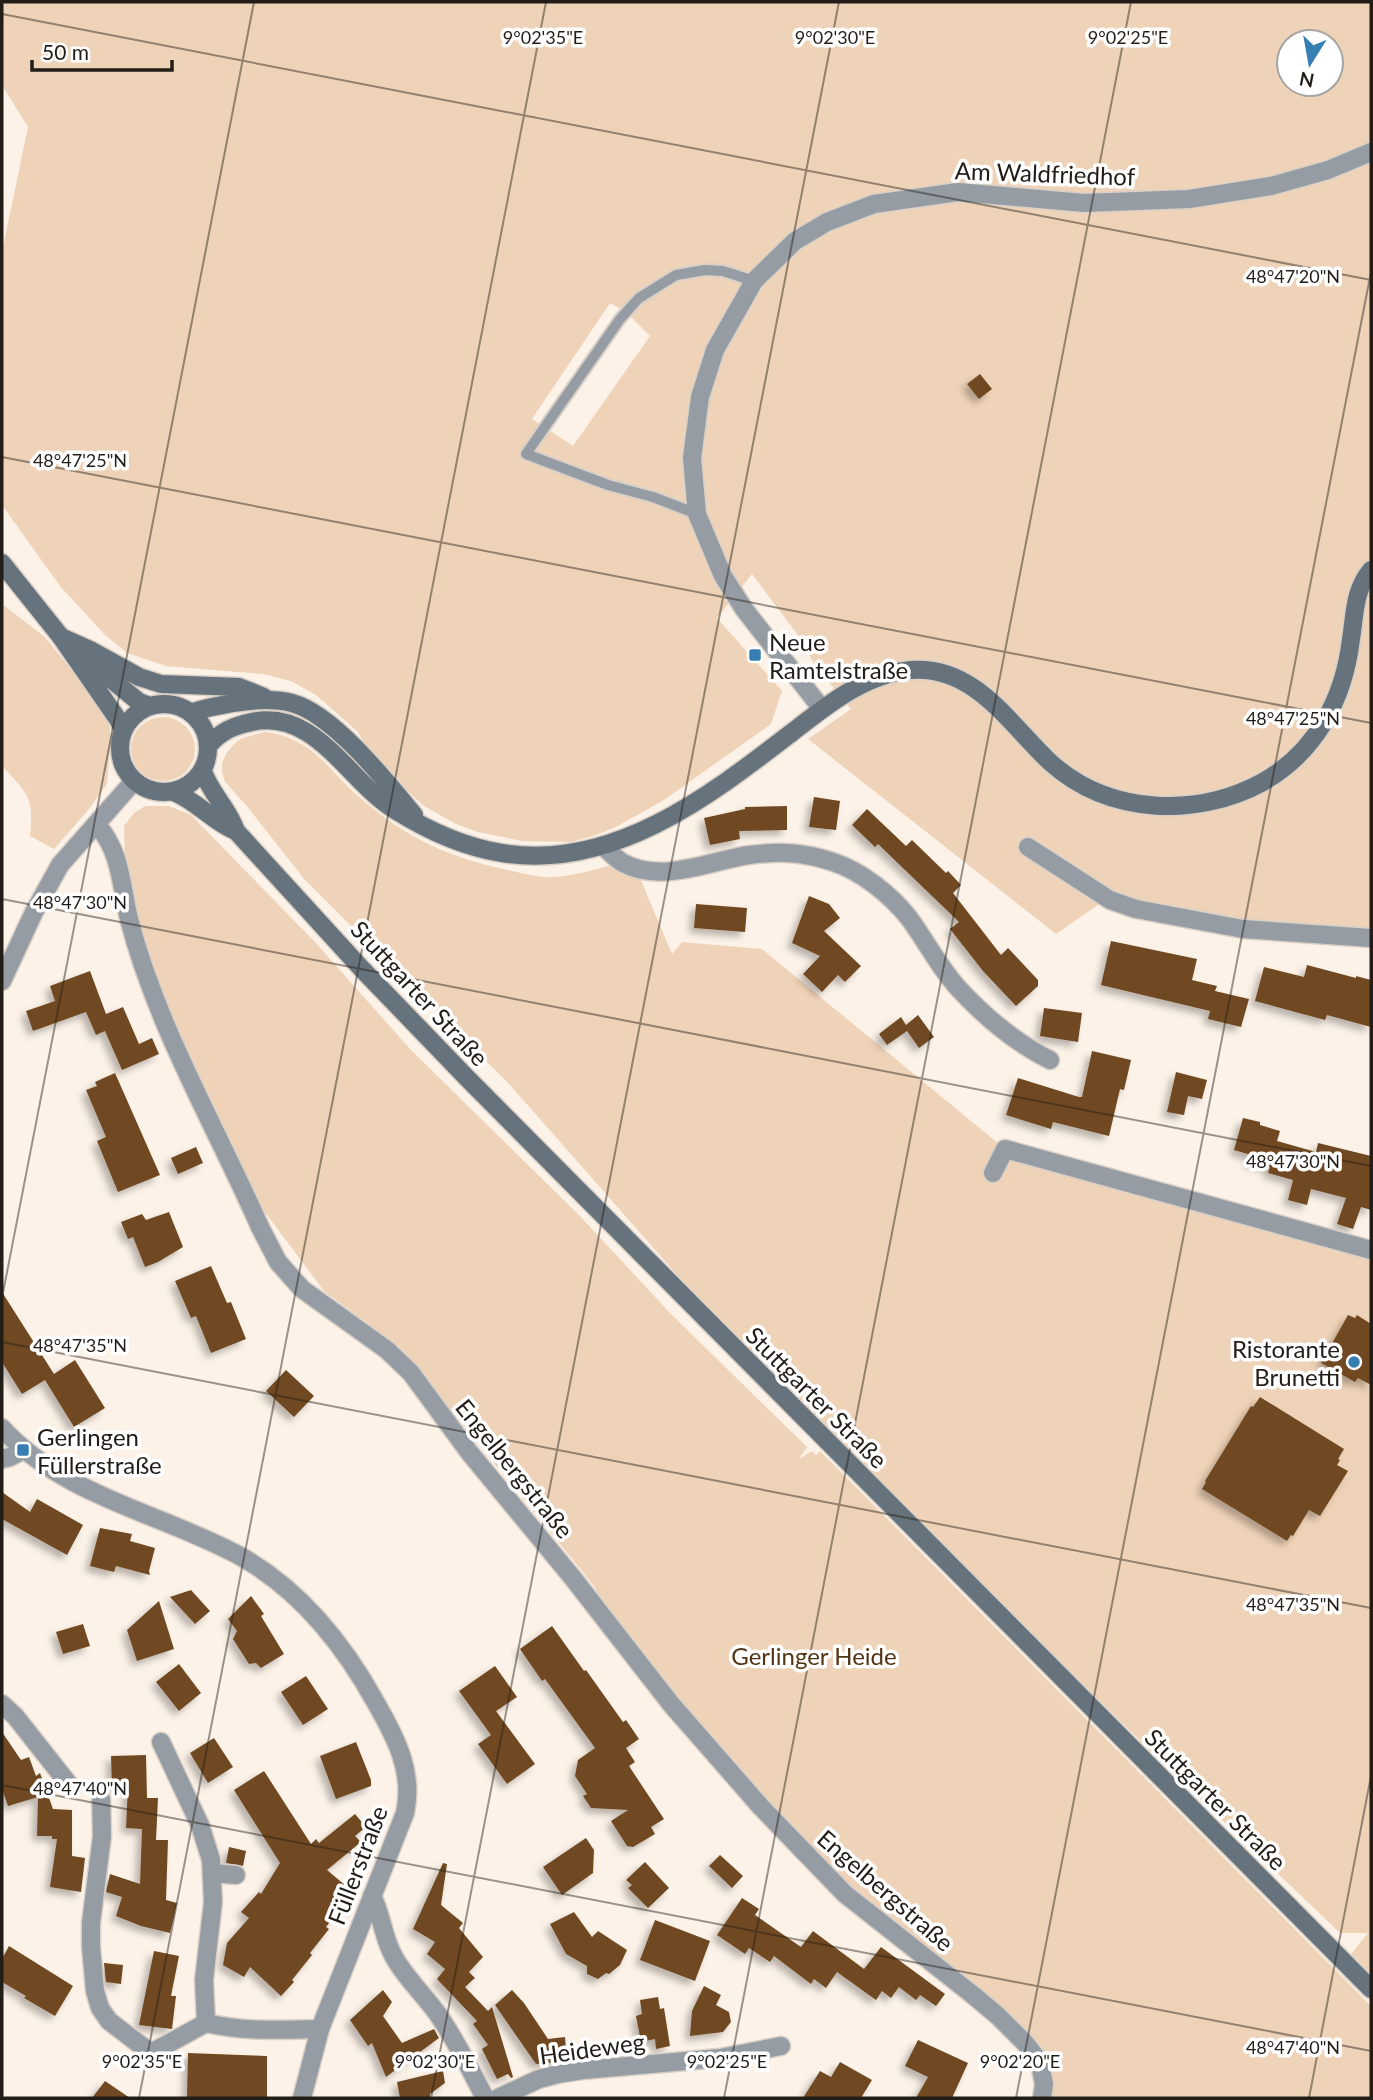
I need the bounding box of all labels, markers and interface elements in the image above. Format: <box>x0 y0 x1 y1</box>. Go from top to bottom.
text: 9°02'35"E <box>503 26 583 48</box>
text: 9°02'30"E <box>795 26 875 48</box>
text: 9°02'25"E <box>1088 26 1168 48</box>
scale bar <box>32 28 172 72</box>
north arrow <box>1275 28 1345 98</box>
text: 50 m <box>42 39 89 64</box>
text: N <box>1297 67 1316 93</box>
street label: Am Waldfriedhof <box>954 155 1136 191</box>
text: 48°47'20"N <box>1246 265 1340 287</box>
text: 48°47'25"N <box>33 449 127 471</box>
place label: Neue Ramtelstraße <box>769 627 908 684</box>
marker: Neue Ramtelstraße <box>747 647 763 663</box>
text: 48°47'25"N <box>1246 707 1340 729</box>
text: 48°47'30"N <box>33 891 127 913</box>
street label: Stuttgarter Straße <box>345 914 495 1072</box>
text: 48°47'30"N <box>1246 1150 1340 1172</box>
street label: Stuttgarter Straße <box>740 1320 894 1474</box>
text: 48°47'35"N <box>33 1334 127 1356</box>
place label: Ristorante Brunetti <box>1232 1334 1340 1391</box>
marker: Ristorante Brunetti <box>1346 1354 1362 1370</box>
street label: Engelbergstraße <box>450 1393 580 1543</box>
place label: Gerlingen Füllerstraße <box>37 1422 162 1479</box>
marker: Gerlingen Füllerstraße <box>15 1442 31 1458</box>
text: 48°47'35"N <box>1246 1593 1340 1615</box>
park label: Gerlinger Heide <box>731 1641 897 1670</box>
street label: Stuttgarter Straße <box>1139 1722 1293 1876</box>
text: 48°47'40"N <box>33 1777 127 1799</box>
street label: Füllerstraße <box>321 1802 393 1928</box>
street label: Engelbergstraße <box>812 1823 960 1957</box>
street label: Heideweg <box>537 2026 647 2070</box>
text: 48°47'40"N <box>1246 2036 1340 2058</box>
text: 9°02'35"E <box>102 2050 182 2072</box>
text: 9°02'30"E <box>395 2050 475 2072</box>
text: 9°02'25"E <box>687 2050 767 2072</box>
text: 9°02'20"E <box>980 2050 1060 2072</box>

